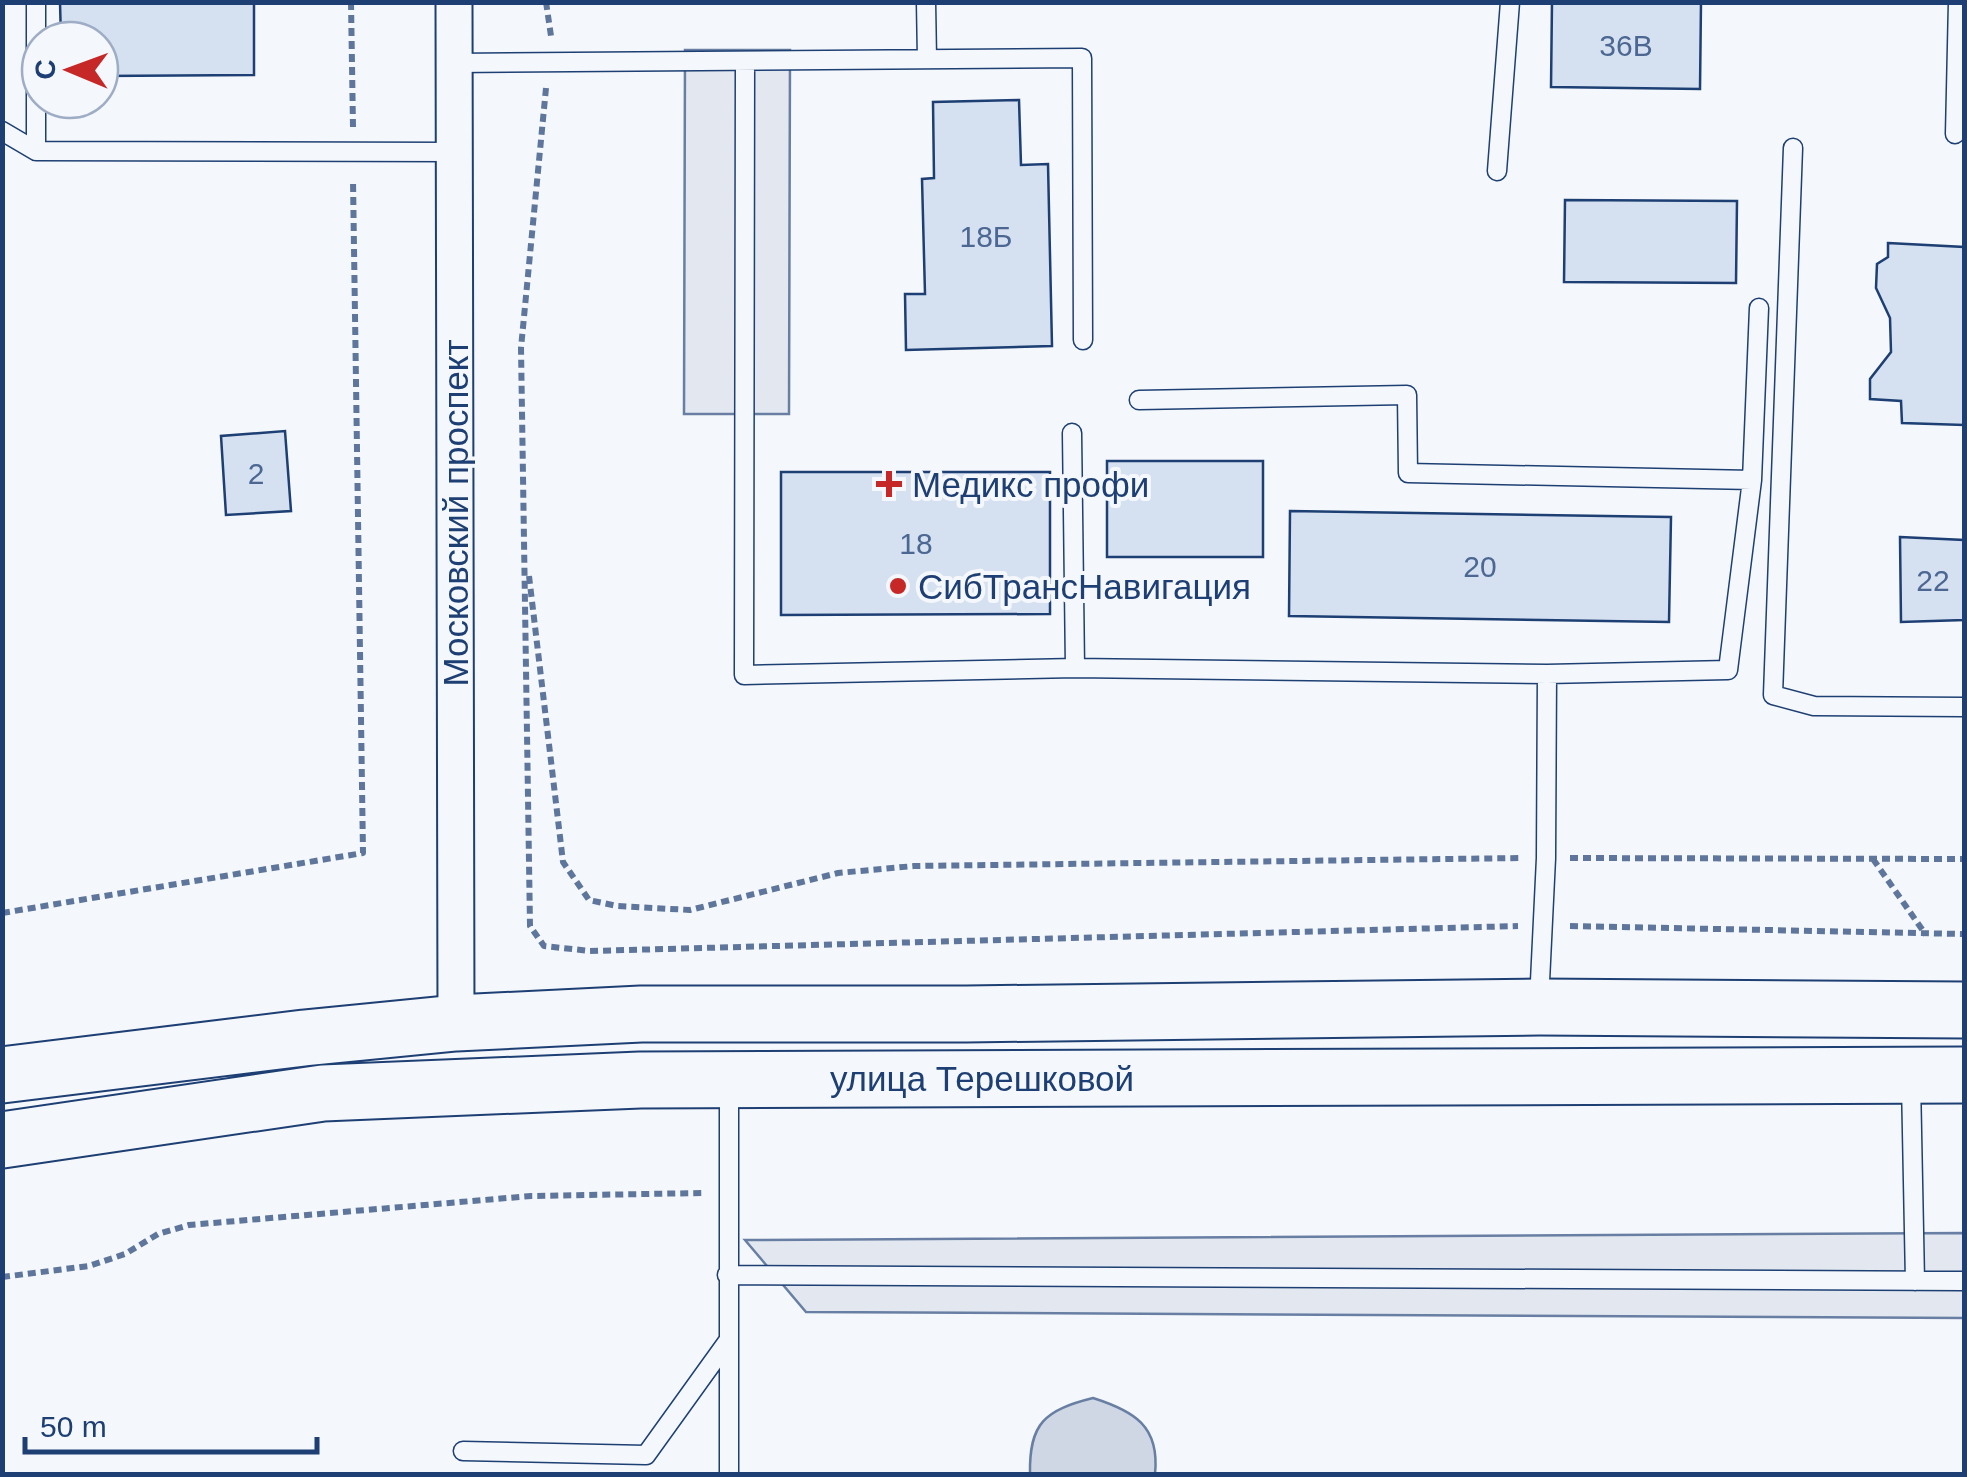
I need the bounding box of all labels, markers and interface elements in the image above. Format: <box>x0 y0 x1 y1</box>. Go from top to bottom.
north arrow <box>20 20 120 120</box>
house number: 36В <box>1599 29 1653 62</box>
text: С <box>30 59 61 80</box>
house number: 18Б <box>959 220 1013 253</box>
street label: Московский проспект <box>436 339 475 687</box>
house number: 2 <box>248 457 264 490</box>
place label: Медикс профи <box>912 465 1149 504</box>
marker: Медикс профи <box>876 471 902 497</box>
house number: 18 <box>899 527 933 560</box>
house number: 20 <box>1463 550 1497 583</box>
house number: 22 <box>1916 564 1950 597</box>
place label: СибТрансНавигация <box>918 567 1251 606</box>
marker: СибТрансНавигация <box>887 575 909 597</box>
street label: улица Терешковой <box>830 1059 1134 1098</box>
scale bar <box>25 1392 318 1454</box>
text: 50 m <box>40 1410 107 1443</box>

